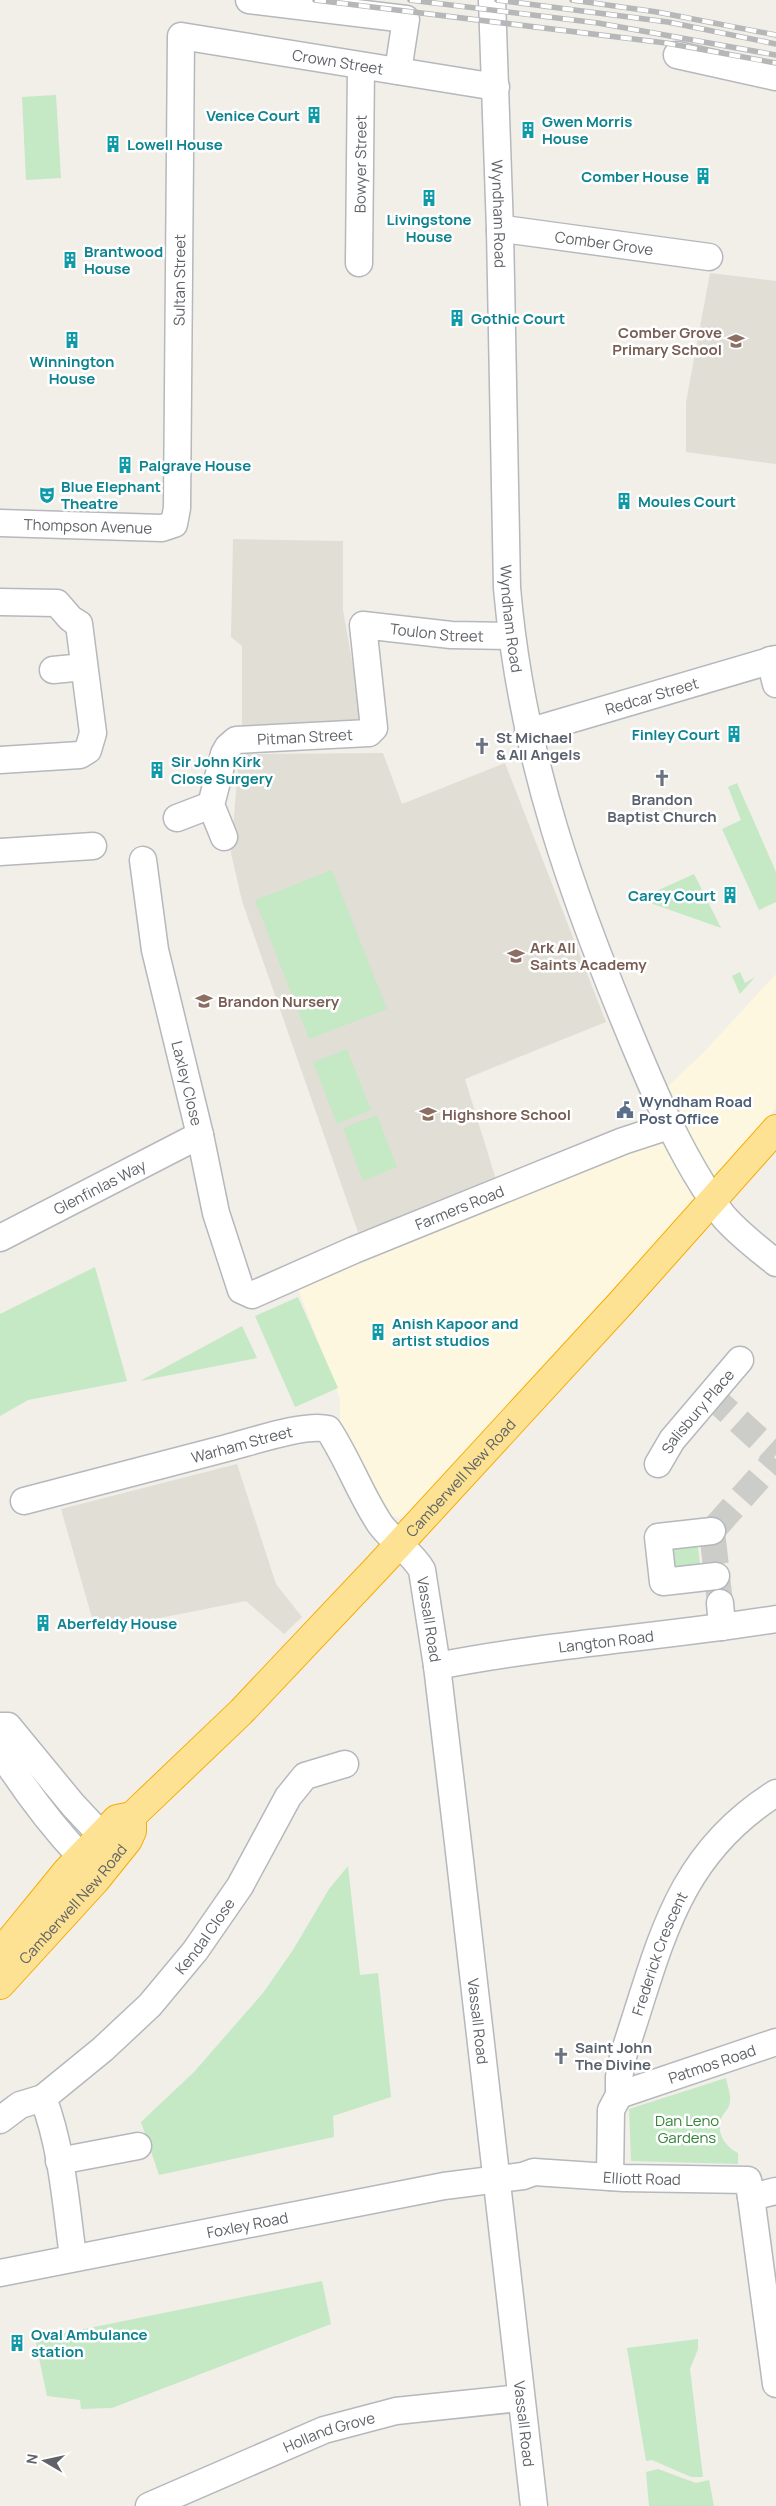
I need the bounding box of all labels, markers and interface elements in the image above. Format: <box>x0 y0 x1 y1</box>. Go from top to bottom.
street label: Crown Street <box>291 44 385 79</box>
place label: Venice Court <box>206 105 300 126</box>
building icon: Venice Court <box>304 105 324 125</box>
place label: Gwen Morris House <box>542 111 632 149</box>
street label: Bowyer Street <box>349 115 371 213</box>
building icon: Gwen Morris House <box>518 120 538 140</box>
building icon: Lowell House <box>103 134 123 154</box>
place label: Lowell House <box>127 134 223 155</box>
street label: Wyndham Road <box>487 159 511 268</box>
place label: Comber House <box>581 166 689 187</box>
building icon: Comber House <box>693 166 713 186</box>
building icon: Livingstone House <box>419 188 439 208</box>
place label: Livingstone House <box>386 209 472 247</box>
street label: Comber Grove <box>554 226 655 260</box>
street label: Sultan Street <box>168 234 190 326</box>
place label: Brantwood House <box>84 241 163 279</box>
building icon: Brantwood House <box>60 250 80 270</box>
building icon: Gothic Court <box>447 308 467 328</box>
place label: Gothic Court <box>471 308 565 329</box>
place label: Comber Grove Primary School <box>612 322 722 360</box>
building icon: Winnington House <box>62 330 82 350</box>
school or university icon: Comber Grove Primary School <box>726 331 746 351</box>
place label: Winnington House <box>30 351 114 389</box>
building icon: Palgrave House <box>115 455 135 475</box>
place label: Palgrave House <box>139 455 251 476</box>
place label: Blue Elephant Theatre <box>61 476 161 514</box>
theatre icon: Blue Elephant Theatre <box>37 485 57 505</box>
building icon: Moules Court <box>614 491 634 511</box>
place label: Moules Court <box>638 491 736 512</box>
street label: Thompson Avenue <box>23 513 153 538</box>
street label: Wyndham Road <box>496 564 528 674</box>
street label: Toulon Street <box>389 618 484 646</box>
street label: Redcar Street <box>603 672 701 719</box>
street label: Pitman Street <box>257 723 353 749</box>
place label: Finley Court <box>632 724 720 745</box>
building icon: Finley Court <box>724 724 744 744</box>
place label: St Michael & All Angels <box>496 727 581 765</box>
church icon: St Michael & All Angels <box>472 736 492 756</box>
place label: Sir John Kirk Close Surgery <box>171 751 273 789</box>
building icon: Sir John Kirk Close Surgery <box>147 760 167 780</box>
church icon: Brandon Baptist Church <box>652 768 672 788</box>
place label: Brandon Baptist Church <box>607 789 717 827</box>
place label: Carey Court <box>628 885 716 906</box>
building icon: Carey Court <box>720 885 740 905</box>
place label: Ark All Saints Academy <box>530 937 647 975</box>
school or university icon: Ark All Saints Academy <box>506 946 526 966</box>
school or university icon: Brandon Nursery <box>194 991 214 1011</box>
place label: Brandon Nursery <box>218 991 340 1012</box>
street label: Laxley Close <box>167 1039 208 1128</box>
place label: Wyndham Road Post Office <box>639 1091 752 1129</box>
public building icon: Wyndham Road Post Office <box>615 1100 635 1120</box>
school or university icon: Highshore School <box>418 1104 438 1124</box>
place label: Highshore School <box>442 1104 571 1125</box>
street label: Glenfinlas Way <box>50 1154 150 1219</box>
street label: Farmers Road <box>412 1180 507 1235</box>
place label: Anish Kapoor and artist studios <box>392 1313 518 1351</box>
building icon: Anish Kapoor and artist studios <box>368 1322 388 1342</box>
street label: Salisbury Place <box>656 1364 739 1457</box>
street label: Camberwell New Road <box>400 1414 520 1541</box>
street label: Warham Street <box>189 1421 294 1468</box>
street label: Vassall Road <box>413 1575 447 1664</box>
building icon: Aberfeldy House <box>33 1613 53 1633</box>
place label: Aberfeldy House <box>57 1613 177 1634</box>
street label: Langton Road <box>557 1625 655 1657</box>
street label: Camberwell New Road <box>14 1839 131 1968</box>
street label: Frederick Crescent <box>626 1888 692 2018</box>
street label: Kendal Close <box>170 1894 239 1978</box>
street label: Vassall Road <box>463 1977 494 2065</box>
place label: Saint John The Divine <box>575 2037 652 2075</box>
street label: Patmos Road <box>665 2039 758 2088</box>
church icon: Saint John The Divine <box>551 2046 571 2066</box>
park label: Dan Leno Gardens <box>655 2110 719 2148</box>
street label: Elliott Road <box>603 2166 681 2189</box>
street label: Foxley Road <box>205 2206 290 2243</box>
place label: Oval Ambulance station <box>31 2324 148 2362</box>
building icon: Oval Ambulance station <box>7 2333 27 2353</box>
street label: Vassall Road <box>509 2380 540 2468</box>
street label: Holland Grove <box>280 2406 377 2457</box>
north arrow <box>20 2436 70 2486</box>
text: N <box>21 2452 42 2465</box>

